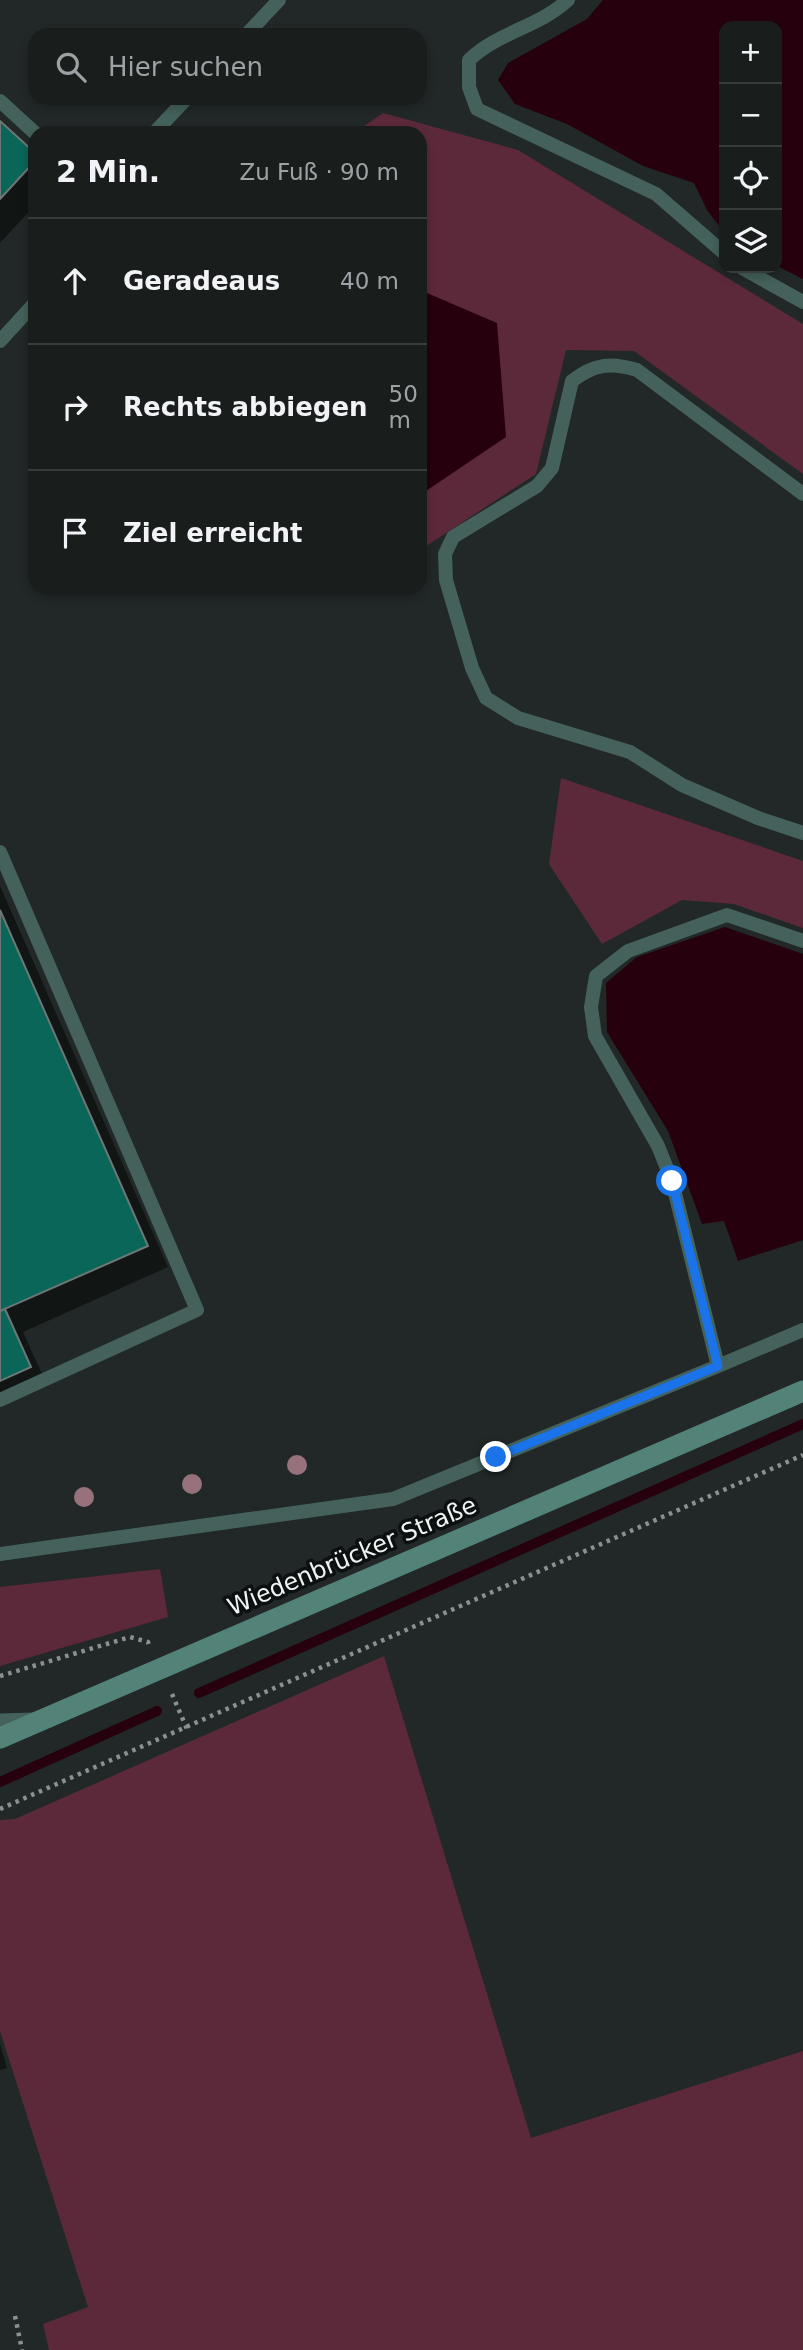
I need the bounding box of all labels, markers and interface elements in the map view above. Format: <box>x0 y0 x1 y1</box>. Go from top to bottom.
map controls <box>719 21 782 273</box>
button: + <box>719 21 782 84</box>
search box <box>28 28 427 105</box>
icon: search <box>52 48 90 86</box>
text: Hier suchen <box>108 52 263 82</box>
button: − <box>719 84 782 147</box>
button: locate <box>719 147 782 210</box>
text: 2 Min. <box>56 154 160 189</box>
text: Zu Fuß · 90 m <box>239 159 399 185</box>
button: layers <box>719 210 782 273</box>
icon: ahead <box>56 262 94 300</box>
text: Geradeaus <box>123 266 280 296</box>
text: 40 m <box>340 268 399 294</box>
text: 50 m <box>389 381 418 433</box>
icon: right <box>56 388 94 426</box>
text: Rechts abbiegen <box>123 392 368 422</box>
icon: arrive <box>56 514 94 552</box>
text: Ziel erreicht <box>123 518 303 548</box>
route start <box>656 1165 687 1196</box>
route end <box>480 1441 511 1472</box>
street label: Wiedenbrücker Straße <box>223 1491 481 1621</box>

